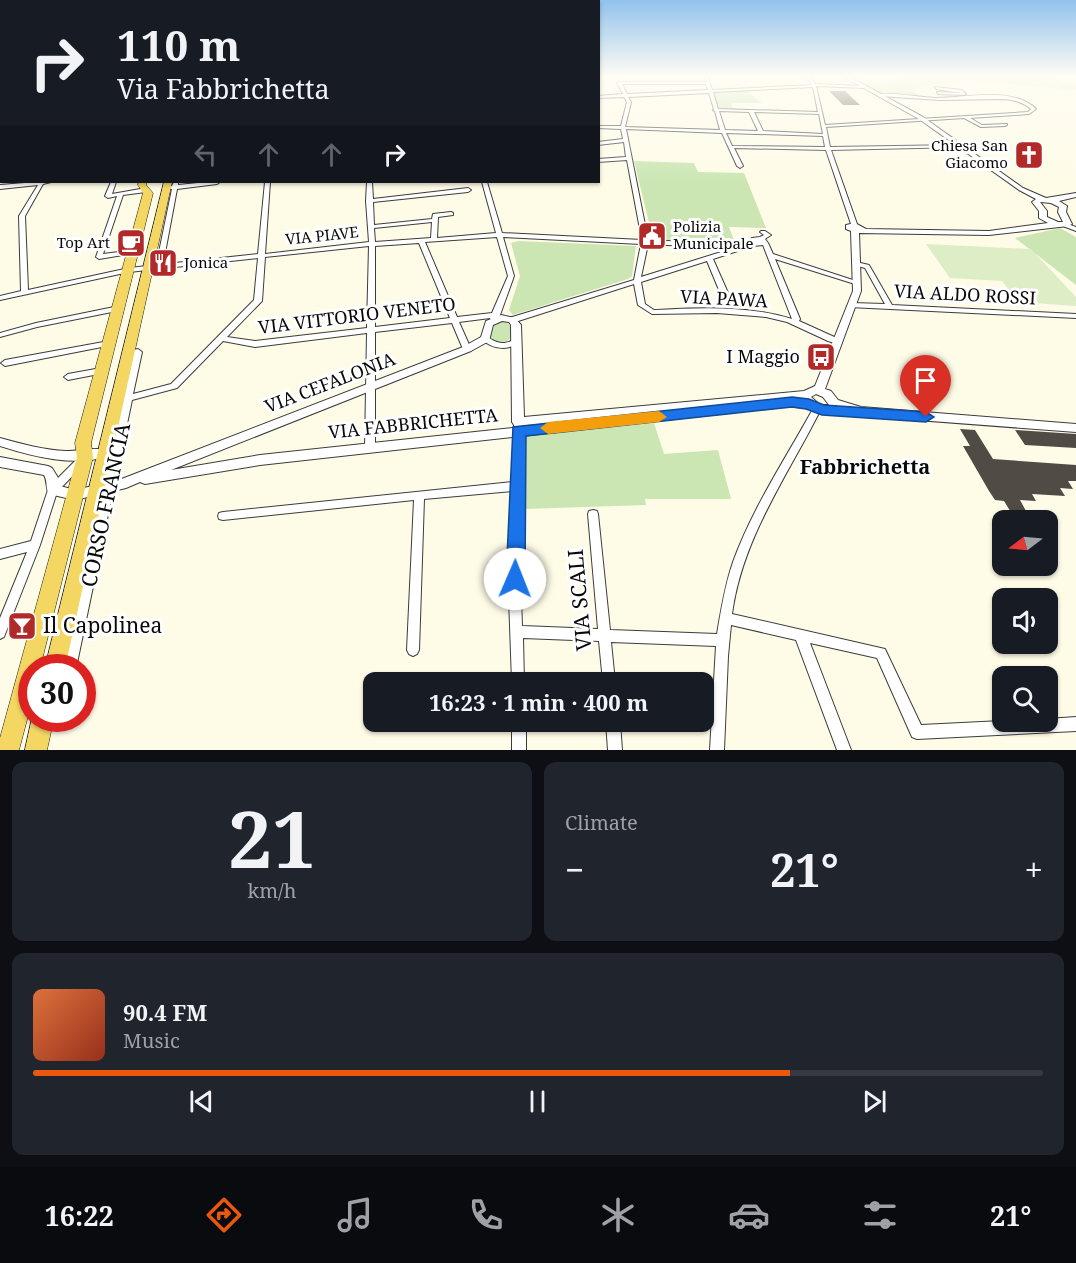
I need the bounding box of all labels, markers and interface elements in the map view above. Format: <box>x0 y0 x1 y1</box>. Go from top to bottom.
text: 110 m <box>117 16 241 73</box>
icon: right <box>18 24 96 102</box>
text: Via Fabbrichetta <box>117 70 330 107</box>
place label: Chiesa San Giacomo <box>931 135 1008 172</box>
icon: left <box>189 138 222 171</box>
icon: ahead <box>252 138 285 171</box>
icon: ahead <box>315 138 348 171</box>
icon: right <box>378 138 411 171</box>
church icon: Chiesa San Giacomo <box>1013 139 1045 171</box>
place label: Polizia Municipale <box>673 216 754 253</box>
public building icon: Polizia Municipale <box>636 220 668 252</box>
street label: VIA PIAVE <box>284 221 359 249</box>
cafe icon: Top Art <box>115 227 147 259</box>
place label: Top Art <box>57 232 110 252</box>
restaurant icon: Jonica <box>147 247 179 279</box>
place label: Jonica <box>183 252 228 272</box>
street label: VIA ALDO ROSSI <box>893 278 1037 310</box>
street label: VIA PAWA <box>680 284 769 312</box>
street label: VIA VITTORIO VENETO <box>257 291 457 339</box>
bus stop icon: I Maggio <box>805 341 837 373</box>
place label: I Maggio <box>726 344 800 368</box>
street label: VIA CEFALONIA <box>261 346 399 418</box>
pin <box>900 355 951 417</box>
icon: arrive <box>909 364 942 397</box>
street label: VIA FABBRICHETTA <box>327 402 499 444</box>
street label: CORSO FRANCIA <box>74 420 136 589</box>
district label: Fabbrichetta <box>800 453 930 480</box>
north arrow <box>992 510 1058 576</box>
map controls <box>992 510 1058 732</box>
position arrow <box>483 547 547 611</box>
street label: VIA SCALI <box>561 548 597 652</box>
button: sound <box>992 588 1058 654</box>
bar icon: Il Capolinea <box>6 610 38 642</box>
place label: Il Capolinea <box>43 611 162 639</box>
speed limit sign: 30 <box>18 654 96 732</box>
button: search <box>992 666 1058 732</box>
text: 16:23 · 1 min · 400 m <box>429 687 648 717</box>
text: 21 <box>228 785 316 891</box>
text: Climate <box>565 809 638 836</box>
text: 21° <box>770 839 839 900</box>
text: − <box>565 847 584 892</box>
text: + <box>1025 847 1043 892</box>
text: km/h <box>247 877 297 904</box>
text: 90.4 FM <box>123 997 207 1027</box>
text: Music <box>123 1027 180 1054</box>
icon: previous <box>185 1085 218 1118</box>
icon: pause <box>521 1085 554 1118</box>
icon: next <box>858 1085 891 1118</box>
icon: directions <box>203 1194 245 1236</box>
icon: music <box>334 1194 376 1236</box>
icon: phone <box>465 1194 507 1236</box>
icon: climate <box>597 1194 639 1236</box>
icon: car <box>728 1194 770 1236</box>
icon: filters <box>859 1194 901 1236</box>
text: 16:22 <box>45 1197 114 1234</box>
text: 21° <box>990 1197 1031 1234</box>

